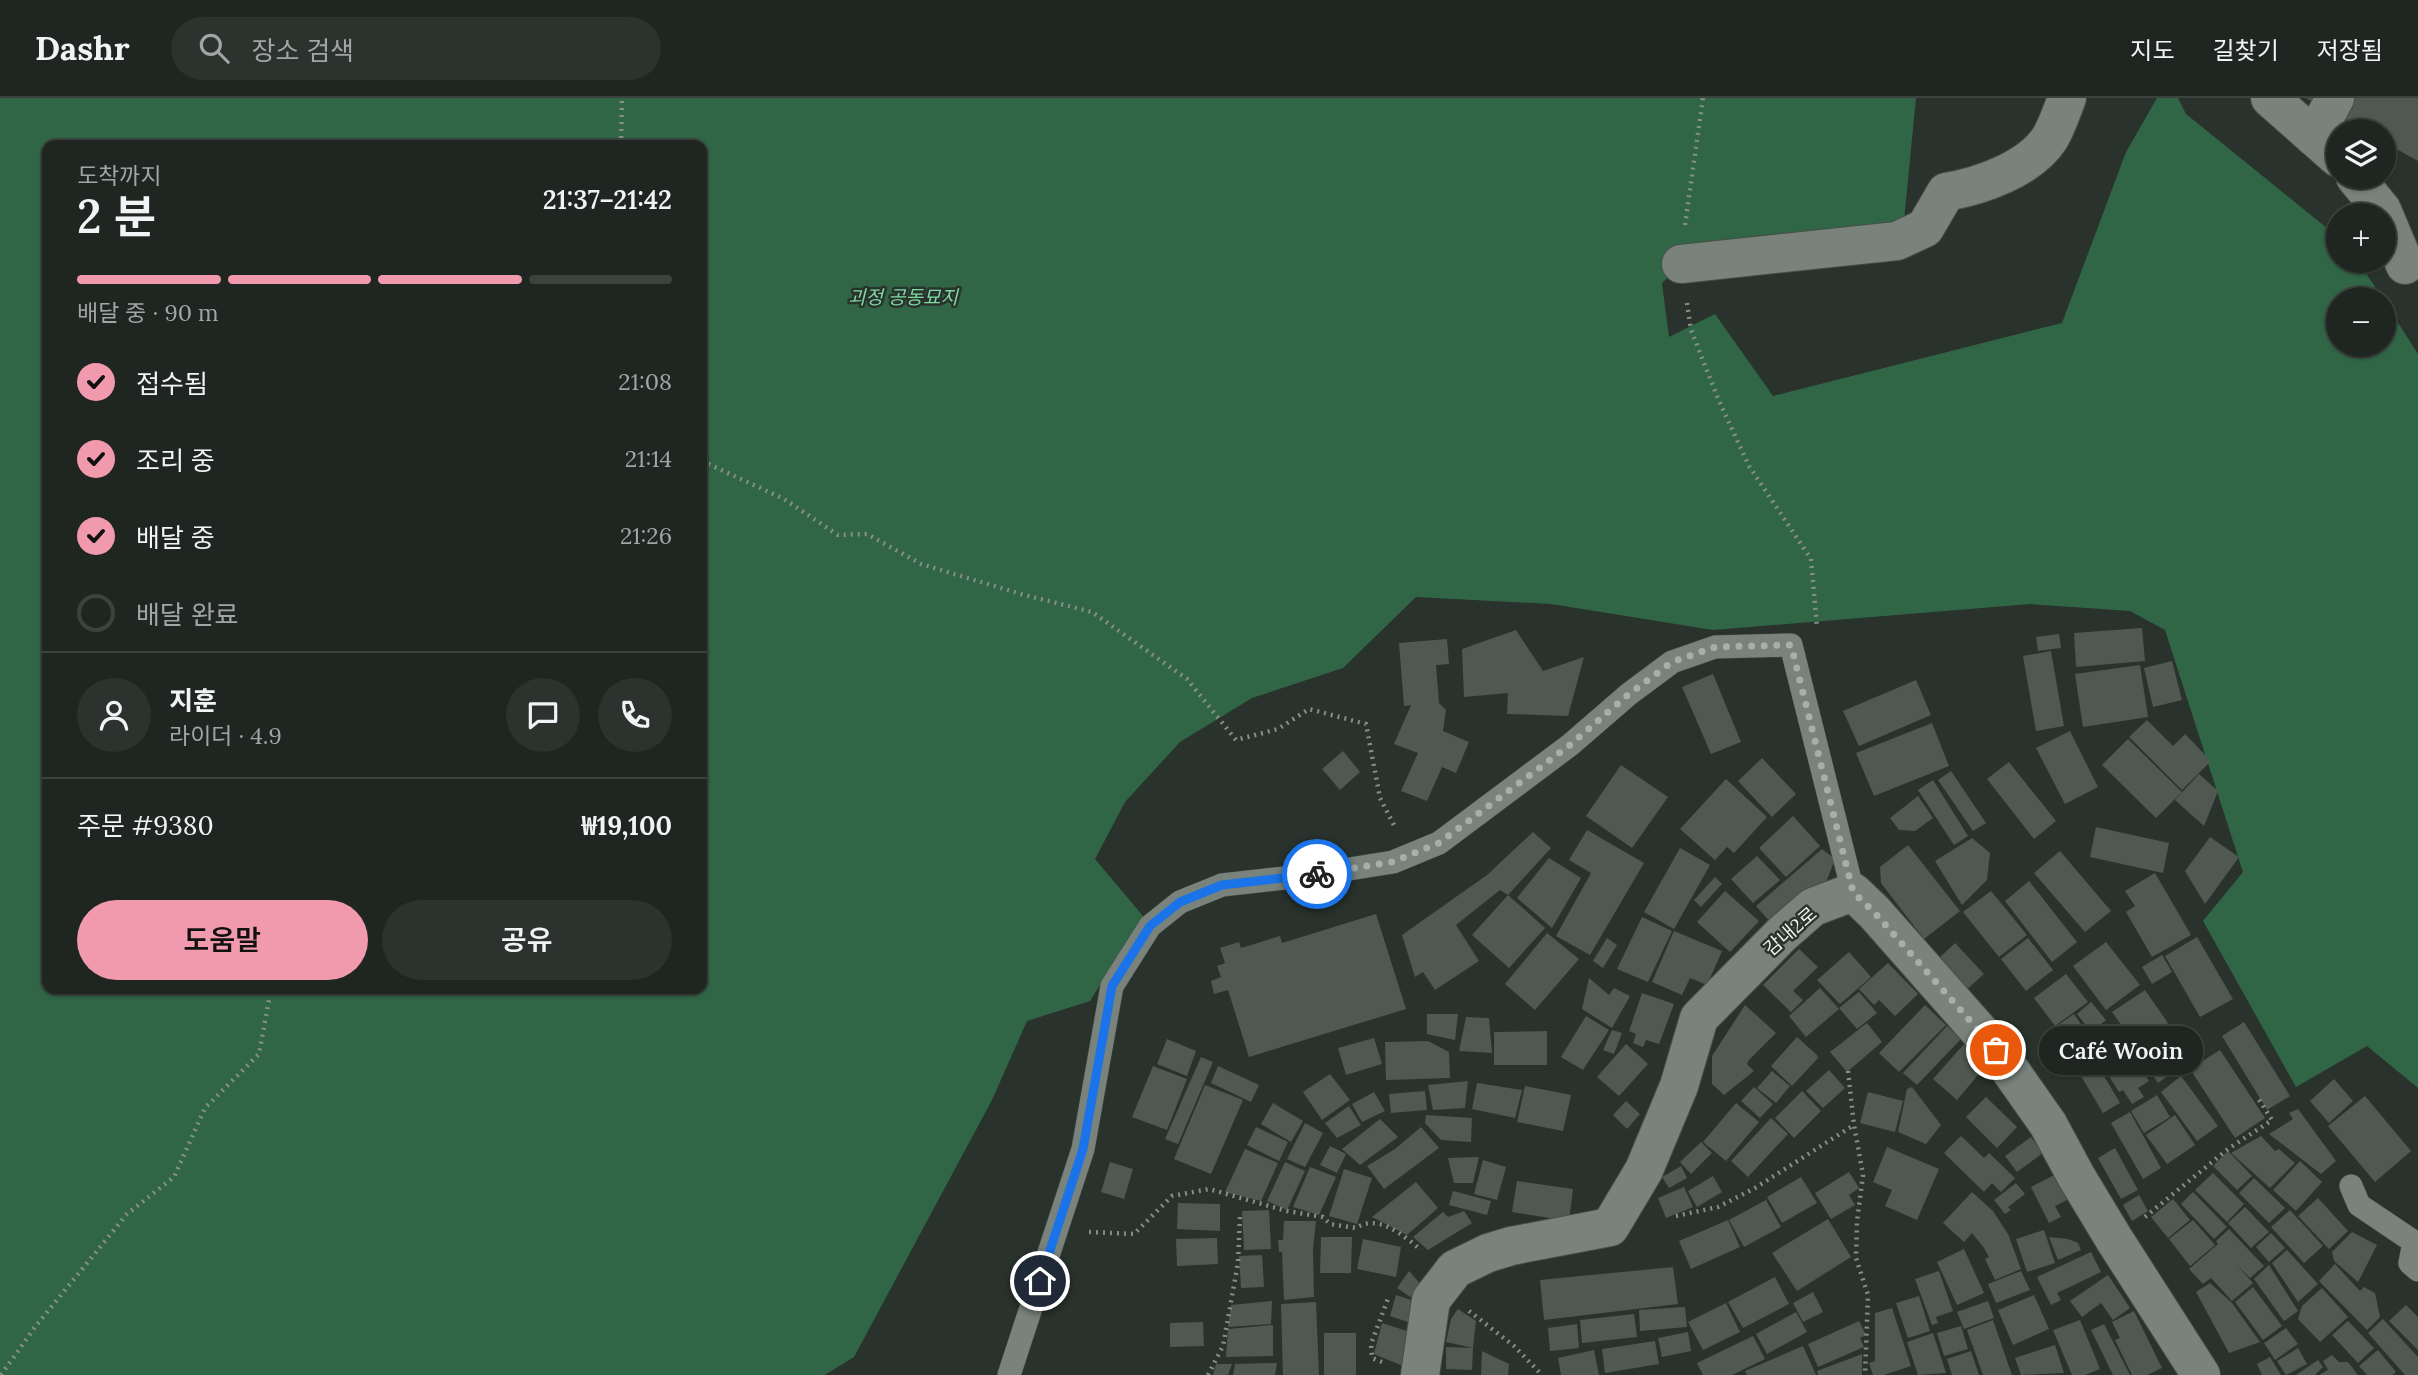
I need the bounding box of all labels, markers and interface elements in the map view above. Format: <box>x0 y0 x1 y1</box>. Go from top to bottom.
search box <box>171 17 661 80</box>
text: Dashr <box>35 27 129 69</box>
icon: search <box>195 29 233 67</box>
text: 장소 검색 <box>251 34 354 67</box>
text: 지도 <box>2130 35 2175 66</box>
text: 길찾기 <box>2213 35 2279 66</box>
text: 저장됨 <box>2317 35 2383 66</box>
map controls <box>2326 119 2396 357</box>
button: layers <box>2326 119 2396 189</box>
text: 도착까지 <box>77 161 162 190</box>
text: 21:37–21:42 <box>543 183 672 216</box>
text: 2 분 <box>77 187 156 246</box>
button: + <box>2326 203 2396 273</box>
park label: 괴정 공동묘지 <box>848 285 959 309</box>
button: − <box>2326 287 2396 357</box>
text: 배달 중 · 90 m <box>77 298 219 327</box>
icon: check <box>77 363 115 401</box>
text: 접수됨 <box>136 367 208 400</box>
text: 21:08 <box>618 367 672 396</box>
icon: check <box>77 440 115 478</box>
text: 조리 중 <box>136 444 215 477</box>
text: 21:14 <box>625 444 672 473</box>
icon: check <box>77 517 115 555</box>
text: 배달 중 <box>136 521 215 554</box>
text: 21:26 <box>620 521 672 550</box>
text: 배달 완료 <box>136 598 239 631</box>
button: person <box>77 678 151 752</box>
button: chat <box>506 678 580 752</box>
button: phone <box>598 678 672 752</box>
text: 지훈 <box>169 684 217 717</box>
text: 라이더 · 4.9 <box>169 721 282 750</box>
text: 주문 #9380 <box>77 809 214 842</box>
text: ₩19,100 <box>581 809 672 842</box>
courier <box>1282 839 1352 909</box>
icon: bike <box>1298 855 1336 893</box>
button: 도움말 <box>77 900 368 980</box>
button: 공유 <box>382 900 672 980</box>
street label: 감내2로 <box>1758 901 1822 961</box>
pin <box>1966 1020 2026 1080</box>
callout: Café Wooin <box>2038 1026 2202 1074</box>
icon: bag <box>1977 1031 2015 1069</box>
text: Café Wooin <box>2059 1036 2183 1065</box>
pin <box>1010 1251 1070 1311</box>
icon: home <box>1021 1262 1059 1300</box>

